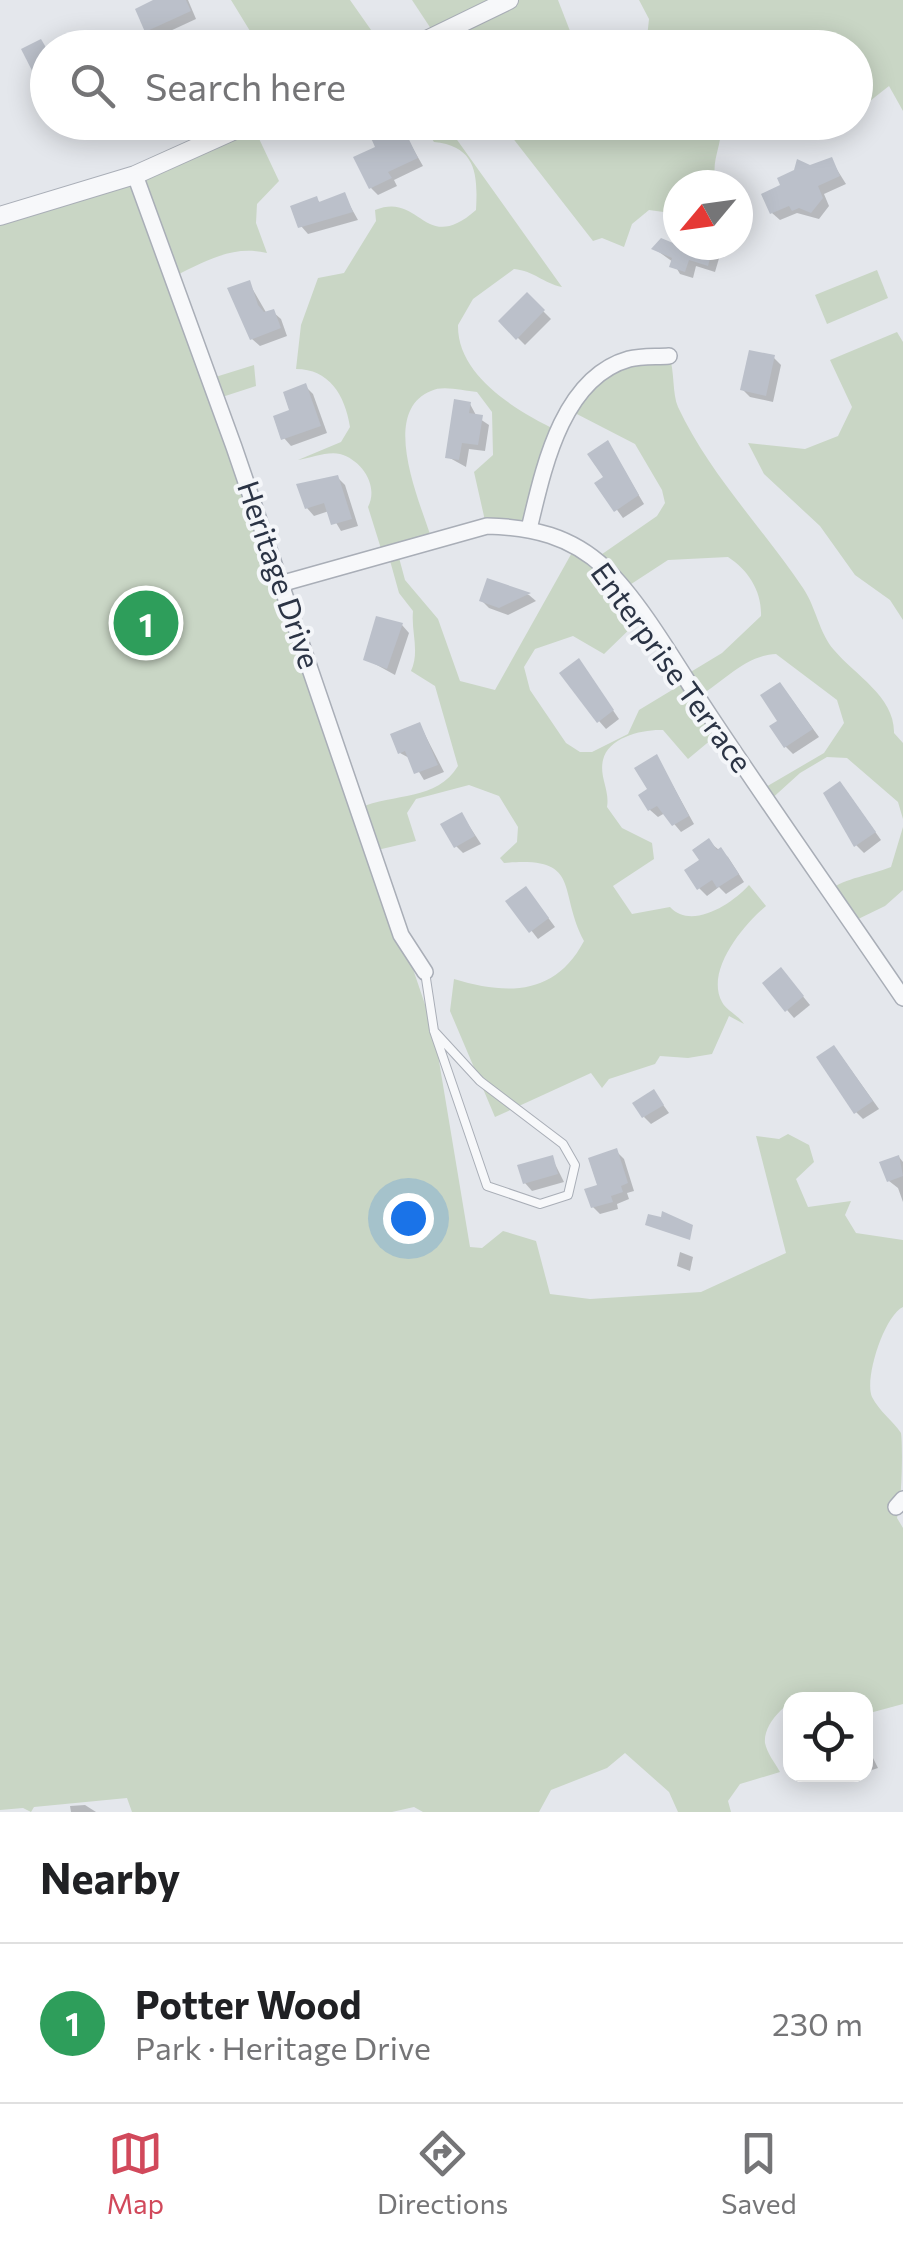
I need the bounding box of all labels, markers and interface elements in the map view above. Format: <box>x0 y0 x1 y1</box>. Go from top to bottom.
search box <box>30 30 873 140</box>
icon: search <box>65 58 120 113</box>
text: Search here <box>145 62 346 109</box>
north arrow <box>663 170 753 260</box>
street label: Heritage Drive <box>231 476 330 673</box>
street label: Enterprise Terrace <box>584 554 762 779</box>
pin: 1 <box>114 586 178 660</box>
your location <box>383 1193 434 1244</box>
map controls <box>783 1692 873 1782</box>
button: locate <box>783 1692 873 1782</box>
text: Nearby <box>40 1851 180 1903</box>
text: Potter Wood <box>135 1980 361 2027</box>
text: 1 <box>65 2003 80 2043</box>
text: 230 m <box>772 2003 863 2043</box>
text: Park · Heritage Drive <box>135 2027 431 2067</box>
tab: Map <box>106 2126 164 2220</box>
tab: Directions <box>377 2126 508 2220</box>
tab: Saved <box>721 2126 797 2220</box>

